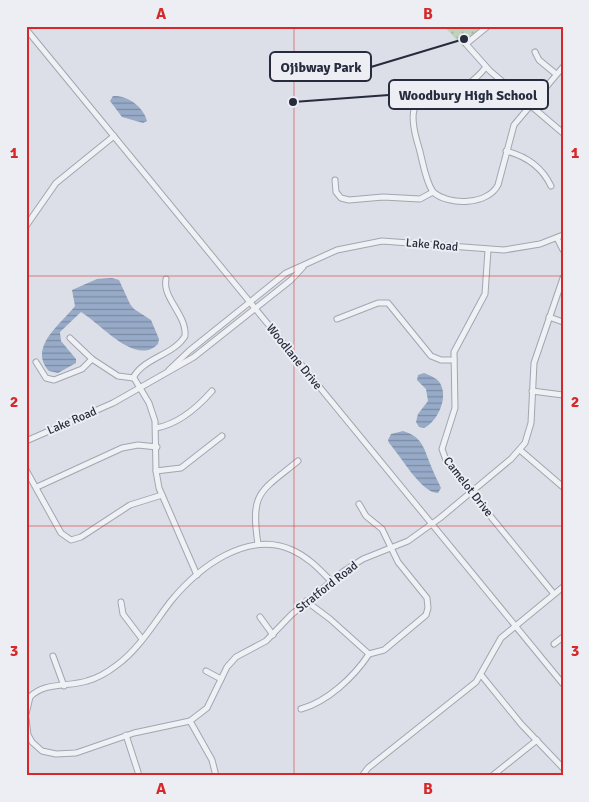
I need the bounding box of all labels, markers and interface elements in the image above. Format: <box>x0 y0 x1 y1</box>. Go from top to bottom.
text: A <box>156 4 167 24</box>
text: B <box>423 4 433 24</box>
callout: Ojibway Park <box>270 52 371 81</box>
text: Ojibway Park <box>281 59 362 76</box>
callout: Woodbury High School <box>389 80 548 109</box>
text: Woodbury High School <box>399 87 538 104</box>
text: 1 <box>10 143 19 163</box>
text: 1 <box>571 143 580 163</box>
street label: Lake Road <box>405 235 459 255</box>
street label: Woodlane Drive <box>263 321 325 393</box>
text: 2 <box>10 392 18 412</box>
text: 2 <box>571 392 579 412</box>
street label: Lake Road <box>45 404 99 438</box>
street label: Camelot Drive <box>440 454 496 520</box>
street label: Stratford Road <box>293 558 361 616</box>
text: 3 <box>10 641 18 661</box>
text: 3 <box>571 641 579 661</box>
text: A <box>156 779 167 799</box>
text: B <box>423 779 433 799</box>

